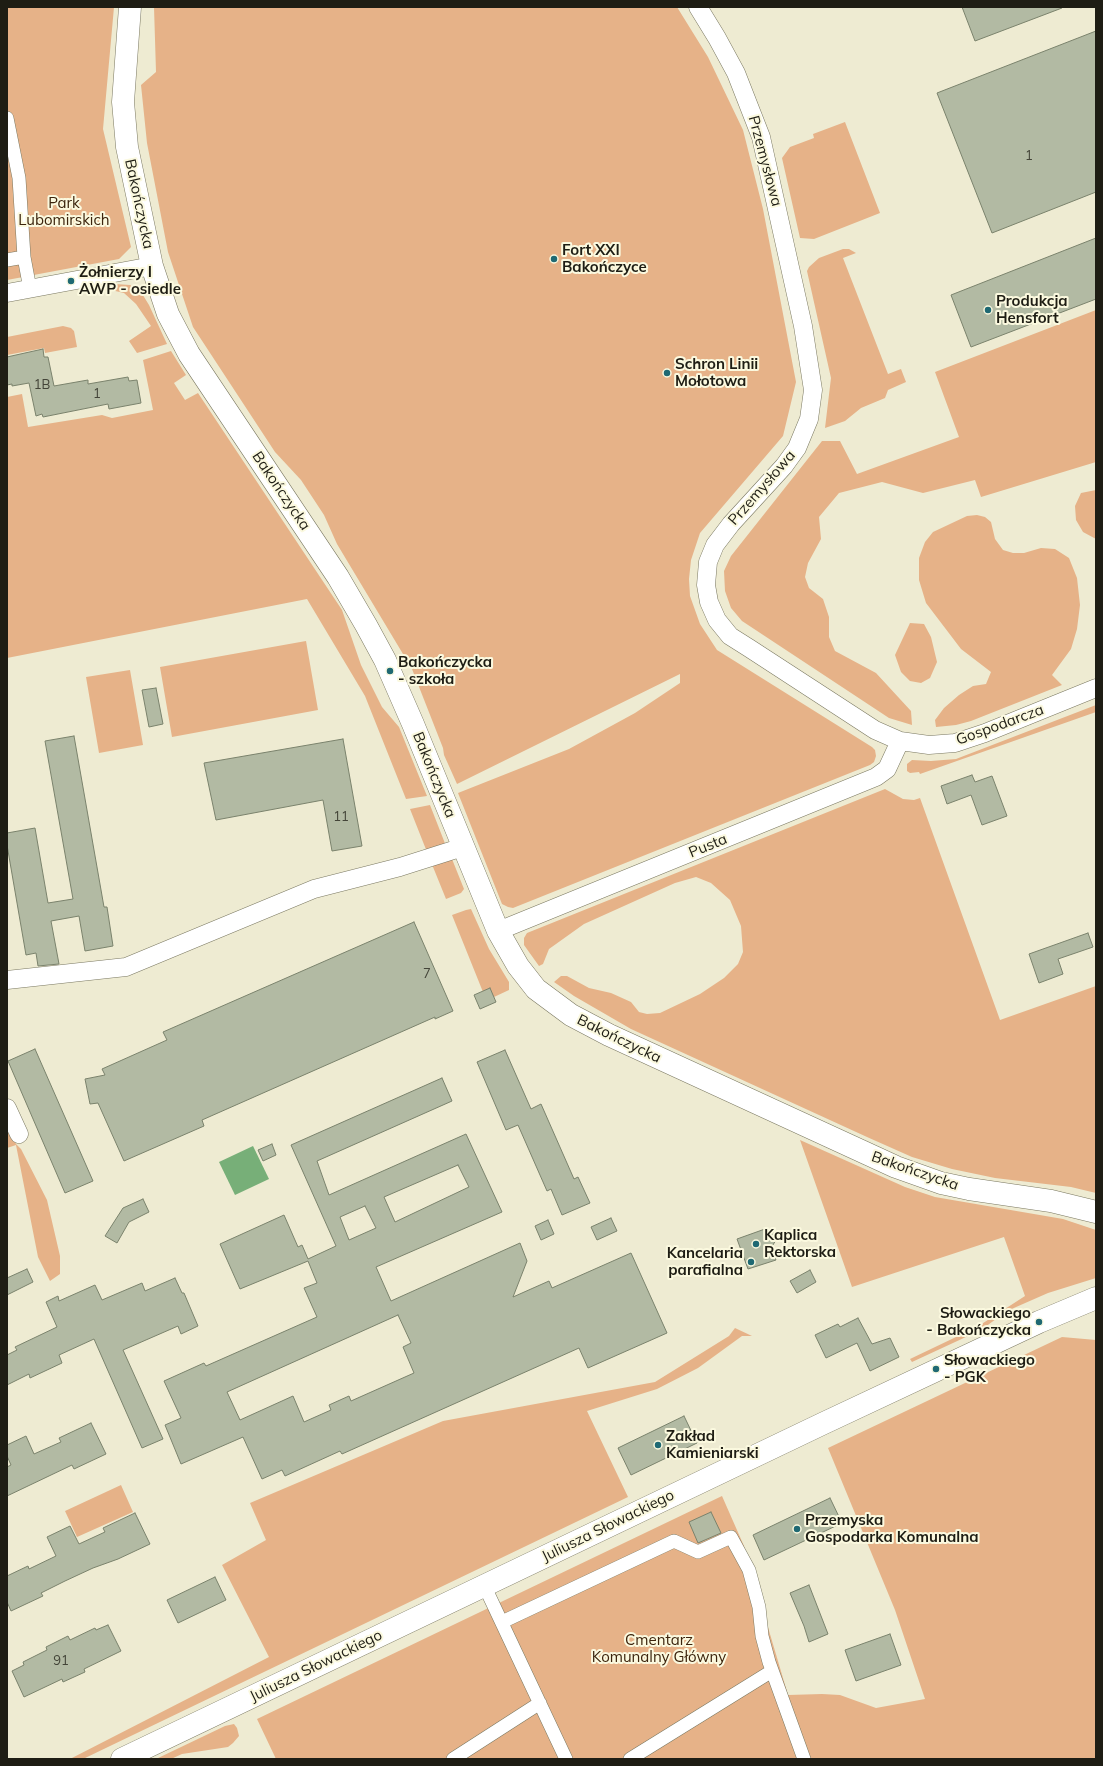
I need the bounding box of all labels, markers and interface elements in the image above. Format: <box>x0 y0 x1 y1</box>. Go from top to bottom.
street label: Przemysłowa <box>744 114 786 208</box>
house number: 1 <box>1025 148 1033 164</box>
street label: Bakończycka <box>121 158 157 250</box>
park label: Park Lubomirskich <box>18 194 110 229</box>
place label: Fort XXI Bakończyce <box>562 241 647 276</box>
marker: Fort XXI Bakończyce <box>549 254 559 264</box>
place label: Żołnierzy I AWP - osiedle <box>79 263 181 298</box>
marker: Żołnierzy I AWP - osiedle <box>66 276 76 286</box>
place label: Produkcja Hensfort <box>996 292 1068 327</box>
marker: Produkcja Hensfort <box>983 305 993 315</box>
place label: Schron Linii Mołotowa <box>675 355 758 390</box>
marker: Schron Linii Mołotowa <box>662 368 672 378</box>
house number: 1B <box>34 377 50 393</box>
house number: 1 <box>93 386 101 402</box>
street label: Przemysłowa <box>725 447 799 529</box>
street label: Bakończycka <box>248 448 314 534</box>
place label: Bakończycka - szkoła <box>398 653 492 688</box>
marker: Bakończycka - szkoła <box>385 666 395 676</box>
street label: Gospodarcza <box>954 701 1046 749</box>
street label: Bakończycka <box>409 729 459 821</box>
house number: 11 <box>333 809 349 825</box>
street label: Pusta <box>686 830 730 862</box>
house number: 7 <box>423 966 431 982</box>
street label: Bakończycka <box>574 1011 664 1067</box>
street label: Bakończycka <box>869 1148 961 1194</box>
place label: Kaplica Rektorska <box>764 1226 836 1261</box>
marker: Kaplica Rektorska <box>751 1239 761 1249</box>
place label: Kancelaria parafialna <box>667 1244 743 1279</box>
marker: Kancelaria parafialna <box>746 1257 756 1267</box>
place label: Słowackiego - Bakończycka <box>926 1304 1031 1339</box>
marker: Słowackiego - Bakończycka <box>1034 1317 1044 1327</box>
place label: Słowackiego - PGK <box>944 1351 1035 1386</box>
marker: Słowackiego - PGK <box>931 1364 941 1374</box>
place label: Zakład Kamieniarski <box>666 1427 759 1462</box>
marker: Zakład Kamieniarski <box>653 1440 663 1450</box>
street label: Juliusza Słowackiego <box>539 1486 677 1566</box>
place label: Przemyska Gospodarka Komunalna <box>805 1511 978 1546</box>
marker: Przemyska Gospodarka Komunalna <box>792 1524 802 1534</box>
street label: Juliusza Słowackiego <box>247 1626 385 1706</box>
park label: Cmentarz Komunalny Główny <box>592 1631 726 1666</box>
house number: 91 <box>53 1653 69 1669</box>

